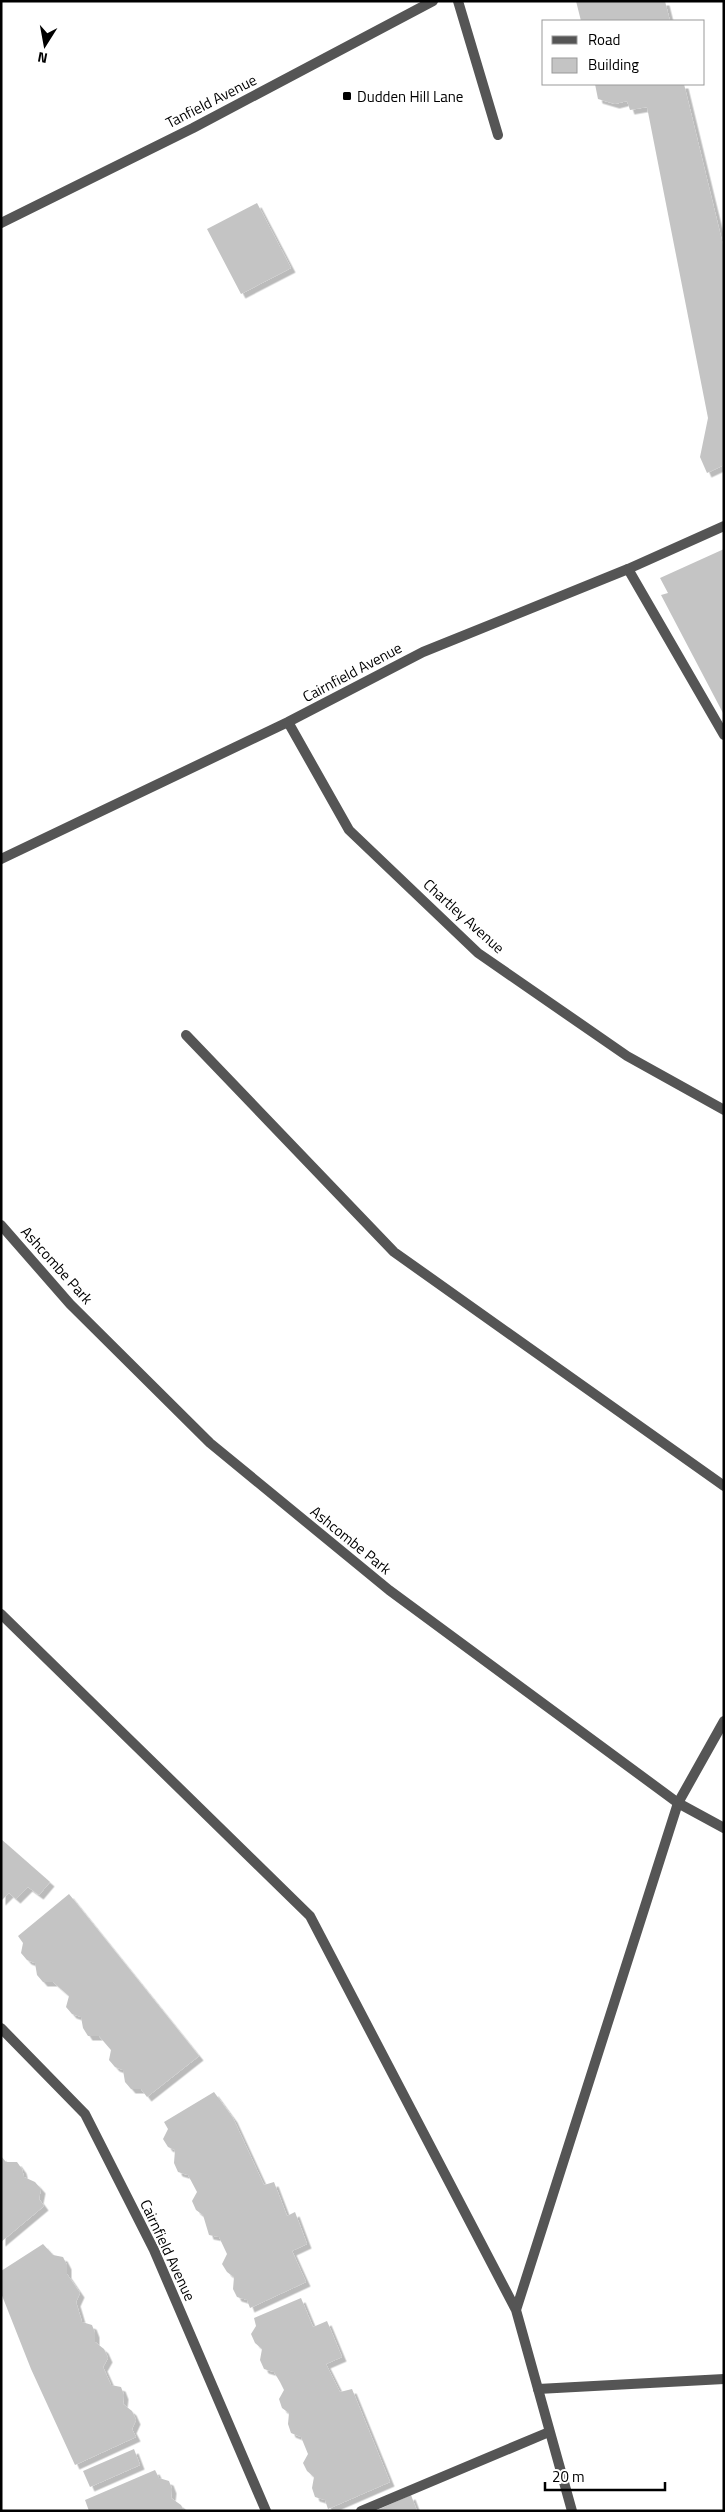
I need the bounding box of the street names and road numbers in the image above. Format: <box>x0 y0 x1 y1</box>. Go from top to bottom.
street label: Tanfield Avenue <box>161 68 261 134</box>
street label: Cairnfield Avenue <box>298 636 406 708</box>
street label: Chartley Avenue <box>418 873 510 959</box>
street label: Ashcombe Park <box>16 1221 98 1309</box>
street label: Ashcombe Park <box>306 1500 396 1580</box>
street label: Cairnfield Avenue <box>134 2195 202 2305</box>

